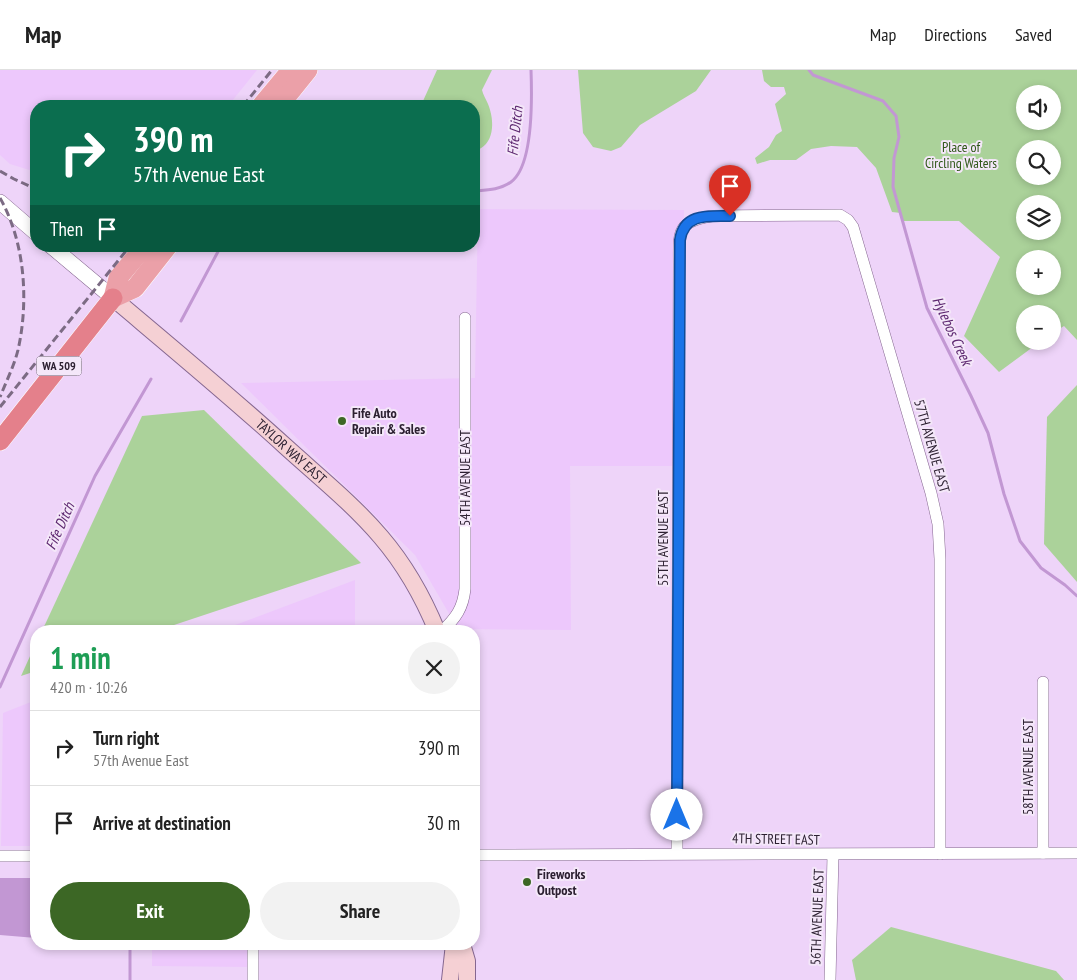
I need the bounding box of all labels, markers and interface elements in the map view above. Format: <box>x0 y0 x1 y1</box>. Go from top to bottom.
text: Map <box>25 19 62 50</box>
text: Map <box>870 23 896 46</box>
text: Directions <box>924 23 987 46</box>
text: Saved <box>1015 23 1052 46</box>
map controls <box>1016 85 1061 350</box>
button: sound <box>1016 85 1061 130</box>
water label: Fife Ditch <box>502 104 527 157</box>
text: 390 m <box>133 116 214 162</box>
icon: right <box>50 120 115 185</box>
park label: Place of Circling Waters <box>925 138 997 172</box>
button: search <box>1016 140 1061 185</box>
text: 57th Avenue East <box>133 160 264 188</box>
pin <box>709 165 751 216</box>
icon: arrive <box>716 172 744 200</box>
button: layers <box>1016 195 1061 240</box>
icon: arrive <box>93 215 121 243</box>
text: Then <box>50 217 83 241</box>
button: + <box>1016 250 1061 295</box>
water label: Hylebos Creek <box>928 293 978 370</box>
button: − <box>1016 305 1061 350</box>
road number: WA 509 <box>36 356 82 376</box>
street label: 57TH AVENUE EAST <box>910 397 954 495</box>
place label: Fife Auto Repair & Sales <box>352 404 425 438</box>
street label: TAYLOR WAY EAST <box>252 415 331 488</box>
marker: Fife Auto Repair & Sales <box>336 415 348 427</box>
street label: 54TH AVENUE EAST <box>456 429 474 526</box>
street label: 55TH AVENUE EAST <box>654 489 672 586</box>
water label: Fife Ditch <box>41 498 79 552</box>
text: 1 min <box>50 638 111 677</box>
button: close <box>408 642 460 694</box>
text: 420 m · 10:26 <box>50 677 128 697</box>
street label: 58TH AVENUE EAST <box>1019 718 1037 815</box>
text: Turn right <box>93 726 159 750</box>
icon: right <box>50 734 78 762</box>
text: 390 m <box>418 736 460 760</box>
text: 57th Avenue East <box>93 750 189 770</box>
position arrow <box>650 788 702 840</box>
icon: arrive <box>50 809 78 837</box>
text: Arrive at destination <box>93 811 231 835</box>
text: 30 m <box>427 811 460 835</box>
street label: 4TH STREET EAST <box>732 829 821 849</box>
place label: Fireworks Outpost <box>537 865 585 899</box>
street label: 56TH AVENUE EAST <box>806 868 828 965</box>
marker: Fireworks Outpost <box>521 876 533 888</box>
button: Exit <box>50 882 250 940</box>
button: Share <box>260 882 460 940</box>

